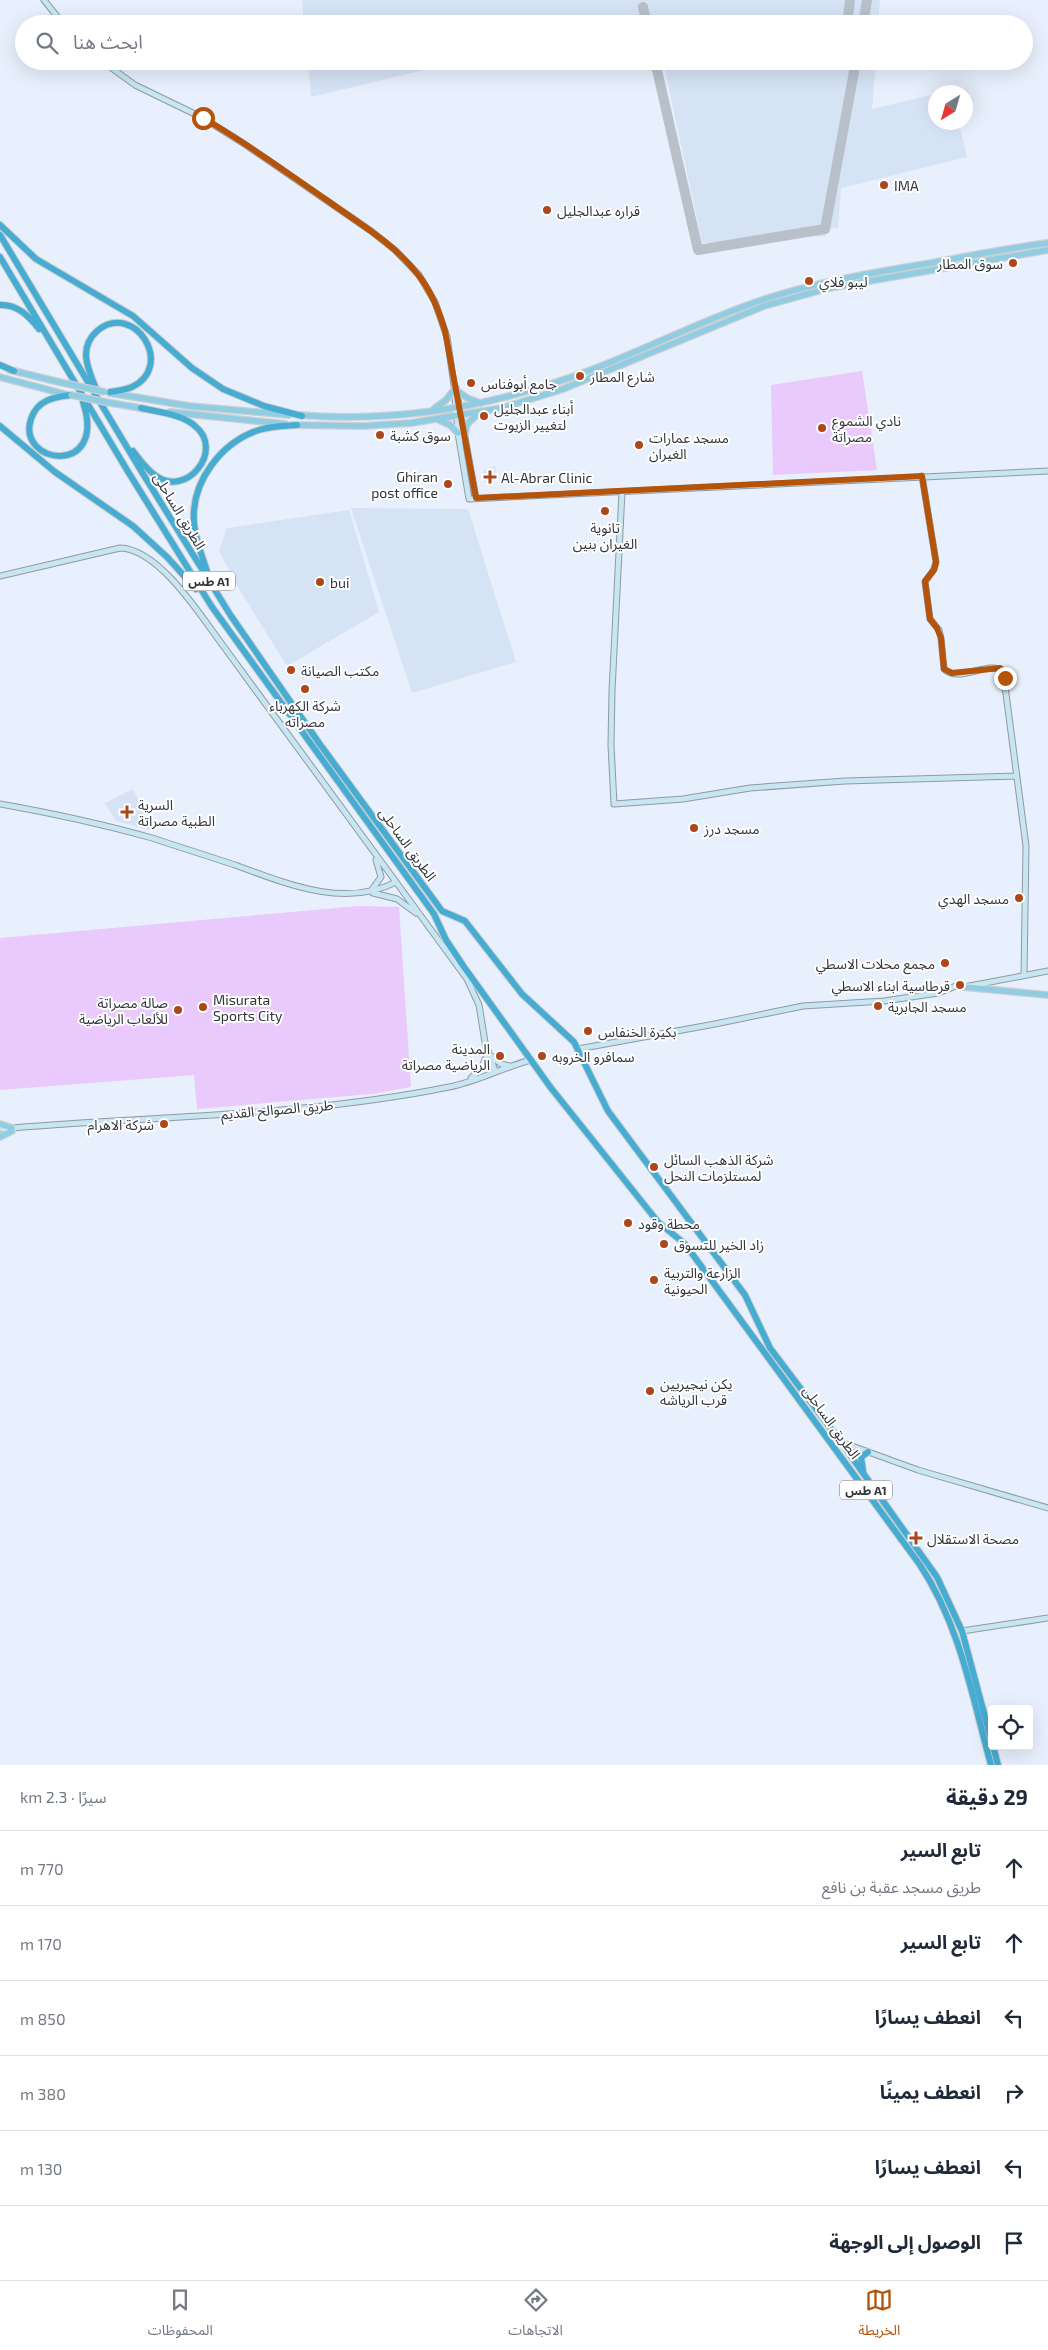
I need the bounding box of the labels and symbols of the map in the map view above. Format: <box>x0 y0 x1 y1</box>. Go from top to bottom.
north arrow <box>928 85 973 130</box>
route start <box>192 107 215 130</box>
place label: IMA <box>894 177 919 194</box>
marker: IMA <box>878 179 890 191</box>
place label: قراره عبدالجليل <box>557 202 640 220</box>
marker: قراره عبدالجليل <box>541 204 553 216</box>
place label: سوق المطار <box>936 255 1003 273</box>
marker: سوق المطار <box>1007 257 1019 269</box>
place label: ليبو فلاي <box>819 273 868 293</box>
marker: ليبو فلاي <box>803 275 815 287</box>
place label: شارع المطار <box>589 368 655 388</box>
marker: شارع المطار <box>574 370 586 382</box>
place label: جامع أبوفناس <box>481 375 557 395</box>
marker: جامع أبوفناس <box>465 377 477 389</box>
place label: أبناء عبدالجليل لتغيير الزيوت <box>494 400 574 434</box>
marker: أبناء عبدالجليل لتغيير الزيوت <box>478 410 490 422</box>
place label: نادي الشموع مصراتة <box>832 412 901 446</box>
marker: نادي الشموع مصراتة <box>816 422 828 434</box>
place label: سوق كشبة <box>390 427 451 445</box>
marker: سوق كشبة <box>374 429 386 441</box>
place label: مسجد عمارات الغيران <box>649 429 729 463</box>
marker: مسجد عمارات الغيران <box>633 439 645 451</box>
place label: Ghiran post office <box>371 468 438 501</box>
place label: Al-Abrar Clinic <box>501 469 593 486</box>
street label: الطريق الساحلى <box>149 470 210 553</box>
marker: Al-Abrar Clinic <box>483 470 497 484</box>
marker: Ghiran post office <box>442 478 454 490</box>
marker: تانوية الغيران بنين <box>599 505 611 517</box>
place label: تانوية الغيران بنين <box>573 519 637 553</box>
road number: طس A1 <box>183 572 235 590</box>
place label: bui <box>330 574 349 591</box>
marker: bui <box>314 576 326 588</box>
place label: مكتب الصيانة <box>301 662 379 679</box>
marker: مكتب الصيانة <box>285 664 297 676</box>
route end <box>994 667 1017 690</box>
marker: شركة الكهرباء مصراته <box>299 683 311 695</box>
place label: شركة الكهرباء مصراته <box>269 697 341 731</box>
place label: السرية الطبية مصراتة <box>138 796 215 830</box>
street label: الطريق الساحلى <box>374 804 440 885</box>
marker: السرية الطبية مصراتة <box>120 805 134 819</box>
place label: مسجد درز <box>703 820 760 838</box>
marker: مسجد درز <box>688 822 700 834</box>
place label: مسجد الهدي <box>938 890 1009 910</box>
marker: مسجد الهدي <box>1013 892 1025 904</box>
place label: مجمع محلات الاسطي <box>816 955 935 975</box>
marker: مجمع محلات الاسطي <box>939 957 951 969</box>
place label: قرطاسية ابناء الاسطي <box>831 977 950 997</box>
marker: قرطاسية ابناء الاسطي <box>954 979 966 991</box>
place label: Misurata Sports City <box>213 991 283 1024</box>
place label: صالة مصراتة للألعاب الرياضية <box>79 994 168 1028</box>
place label: مسجد الجابرية <box>888 998 967 1016</box>
marker: مسجد الجابرية <box>872 1000 884 1012</box>
marker: Misurata Sports City <box>197 1001 209 1013</box>
marker: صالة مصراتة للألعاب الرياضية <box>172 1004 184 1016</box>
place label: بكيرة الخنفاس <box>598 1023 677 1041</box>
marker: بكيرة الخنفاس <box>582 1025 594 1037</box>
place label: المدينة الرياضية مصراتة <box>402 1040 490 1074</box>
place label: سمافرو الخروبه <box>552 1048 635 1066</box>
marker: المدينة الرياضية مصراتة <box>494 1050 506 1062</box>
marker: سمافرو الخروبه <box>536 1050 548 1062</box>
street label: طريق الصوالح القديم <box>220 1096 334 1125</box>
place label: شركة الاهرام <box>88 1116 154 1136</box>
marker: شركة الاهرام <box>158 1118 170 1130</box>
place label: شركة الذهب السائل لمستلزمات النحل <box>664 1151 773 1185</box>
marker: شركة الذهب السائل لمستلزمات النحل <box>648 1161 660 1173</box>
place label: محطة وقود <box>638 1215 700 1233</box>
marker: محطة وقود <box>622 1217 634 1229</box>
place label: زاد الخير للتسوق <box>674 1236 764 1254</box>
marker: زاد الخير للتسوق <box>658 1238 670 1250</box>
place label: الزارعة والتربية الحيونية <box>664 1264 741 1298</box>
marker: الزارعة والتربية الحيونية <box>648 1274 660 1286</box>
place label: يكن نيجيريين قرب الرياشه <box>660 1375 733 1409</box>
street label: الطريق الساحلى <box>798 1382 864 1463</box>
marker: يكن نيجيريين قرب الرياشه <box>644 1385 656 1397</box>
road number: طس A1 <box>840 1480 892 1500</box>
place label: مصحة الاستقلال <box>927 1530 1019 1548</box>
marker: مصحة الاستقلال <box>909 1531 923 1545</box>

